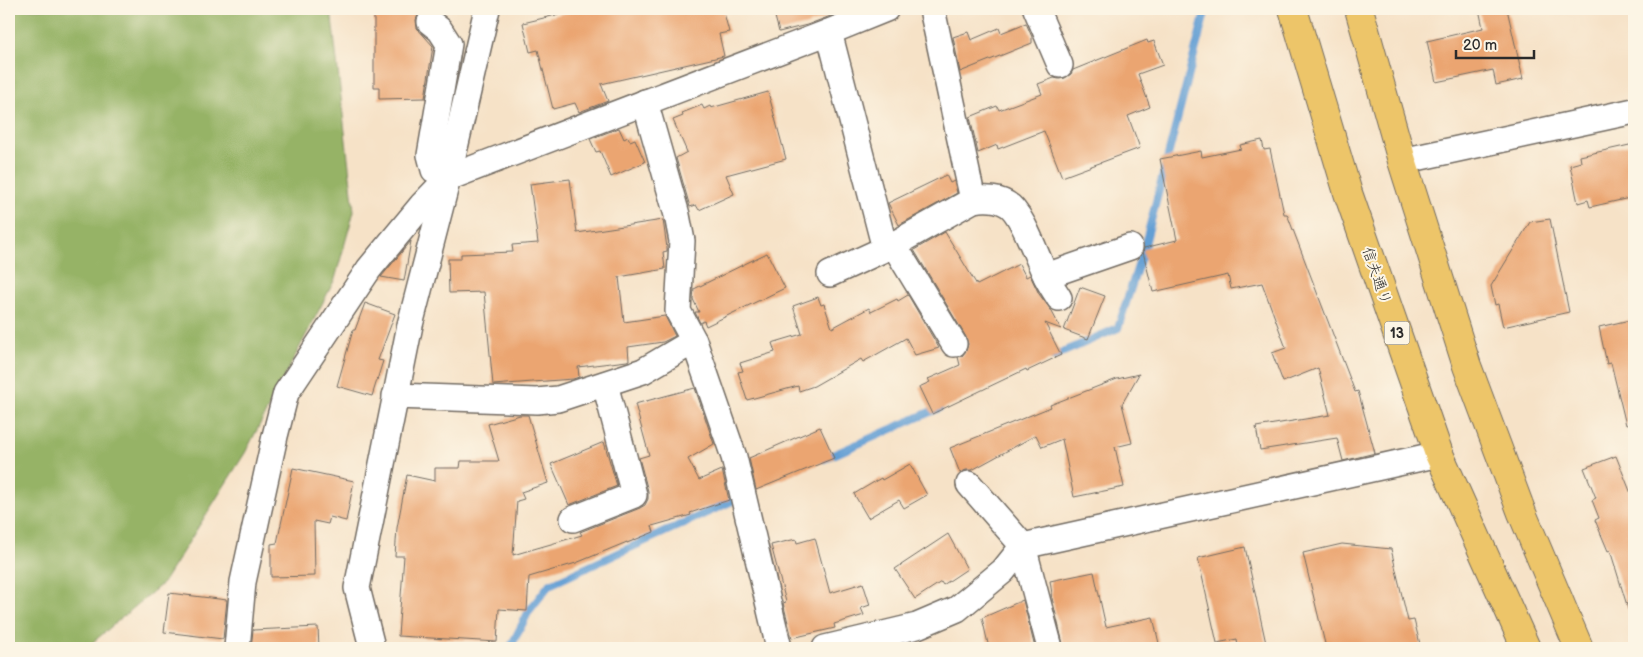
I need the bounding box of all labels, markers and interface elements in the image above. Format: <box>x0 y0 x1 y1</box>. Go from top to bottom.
scale bar <box>1456 28 1533 60</box>
text: 20 m <box>1463 36 1497 55</box>
street label: 信夫通り <box>1358 245 1395 308</box>
road number: 13 <box>1384 322 1410 344</box>

